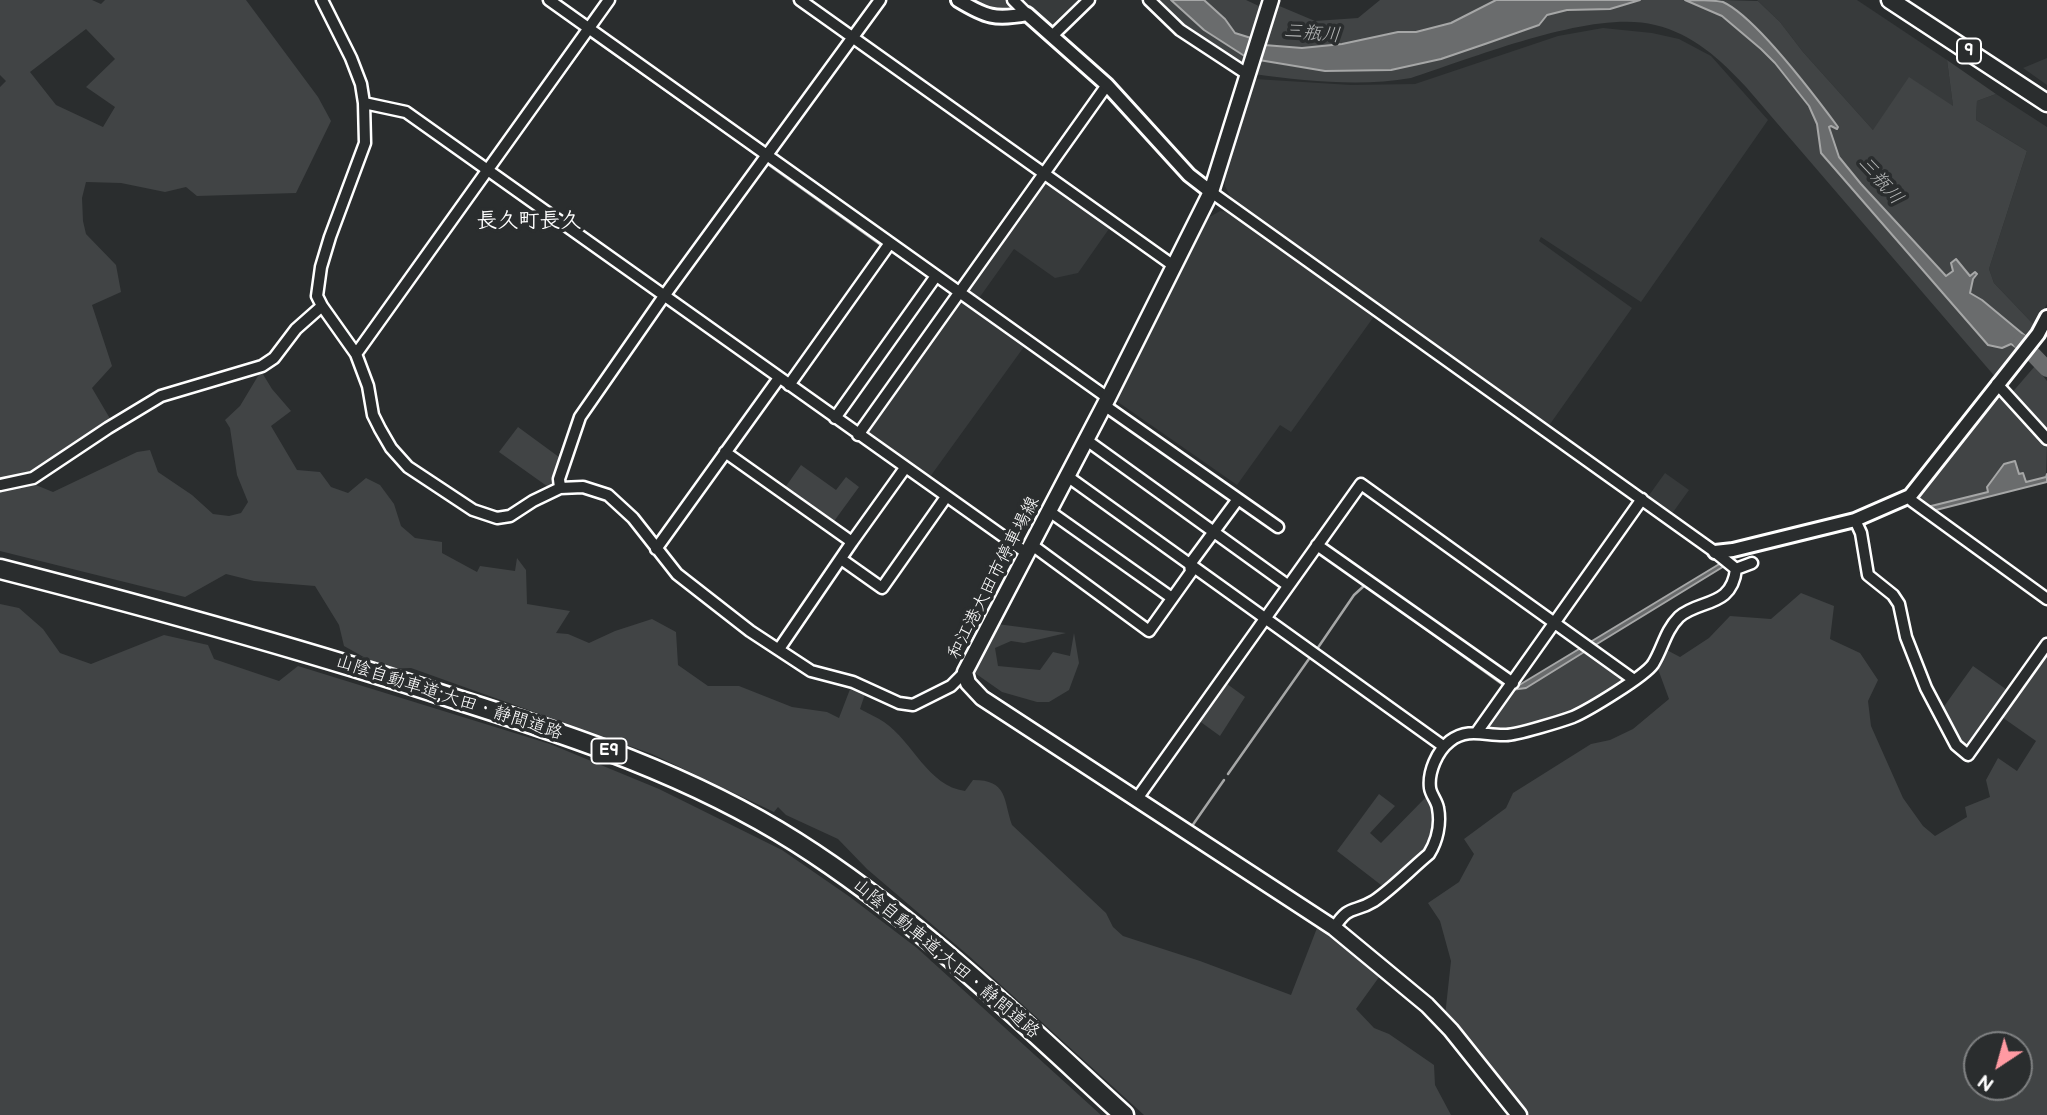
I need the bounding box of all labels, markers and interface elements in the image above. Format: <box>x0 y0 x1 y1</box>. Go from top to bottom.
water label: 三瓶川 <box>1283 20 1341 48</box>
road number: 9 <box>1957 38 1981 64</box>
water label: 三瓶川 <box>1853 152 1907 210</box>
district label: 長久町長久 <box>477 209 581 235</box>
street label: 和江港大田市停車場線 <box>944 493 1044 663</box>
street label: 山陰自動車道;大田・静間道路 <box>333 651 565 745</box>
road number: E9 <box>592 738 626 764</box>
street label: 山陰自動車道;大田・静間道路 <box>848 874 1044 1044</box>
north arrow <box>1963 1031 2033 1101</box>
text: N <box>1974 1068 1999 1095</box>

